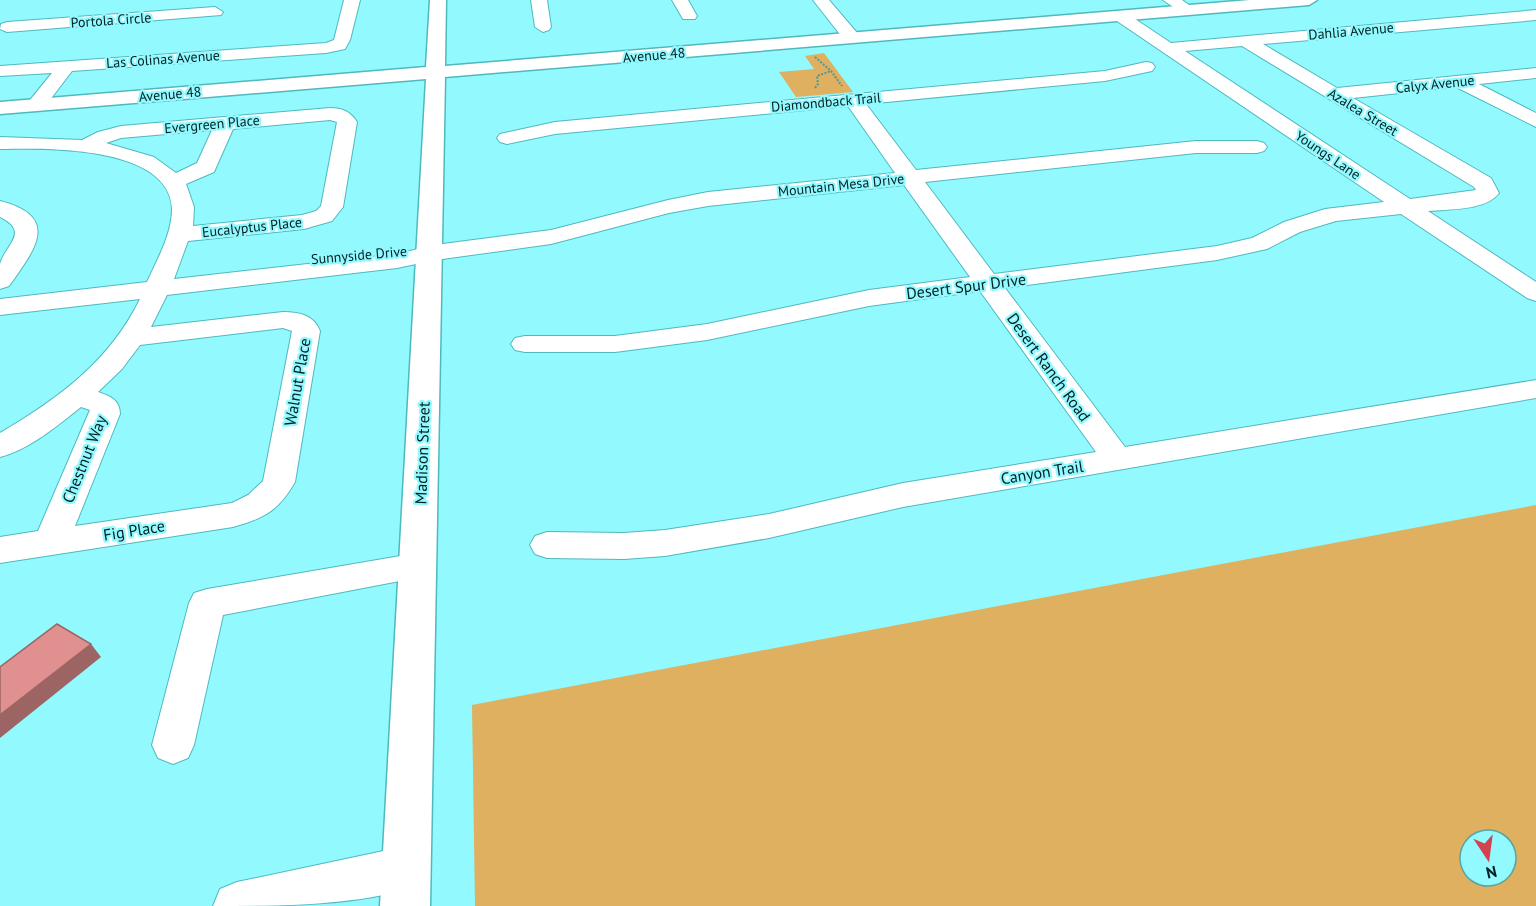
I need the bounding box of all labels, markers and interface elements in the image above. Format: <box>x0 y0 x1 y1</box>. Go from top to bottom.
street label: Portola Circle <box>70 8 152 32</box>
street label: Dahlia Avenue <box>1308 18 1394 44</box>
street label: Avenue 48 <box>622 43 686 67</box>
street label: Las Colinas Avenue <box>106 46 220 72</box>
street label: Calyx Avenue <box>1395 71 1475 97</box>
street label: Avenue 48 <box>138 82 202 106</box>
street label: Azalea Street <box>1325 84 1402 140</box>
street label: Diamondback Trail <box>770 88 882 116</box>
street label: Evergreen Place <box>164 111 260 137</box>
street label: Youngs Lane <box>1292 127 1364 183</box>
street label: Mountain Mesa Drive <box>777 169 905 201</box>
street label: Eucalyptus Place <box>201 213 303 241</box>
street label: Sunnyside Drive <box>310 242 408 268</box>
street label: Desert Spur Drive <box>905 269 1027 303</box>
street label: Desert Ranch Road <box>1003 309 1095 425</box>
street label: Walnut Place <box>279 337 315 427</box>
street label: Madison Street <box>410 401 434 505</box>
street label: Chestnut Way <box>57 412 111 506</box>
street label: Canyon Trail <box>999 456 1085 488</box>
street label: Fig Place <box>102 515 166 545</box>
north arrow <box>1458 828 1518 888</box>
text: N <box>1484 862 1499 884</box>

